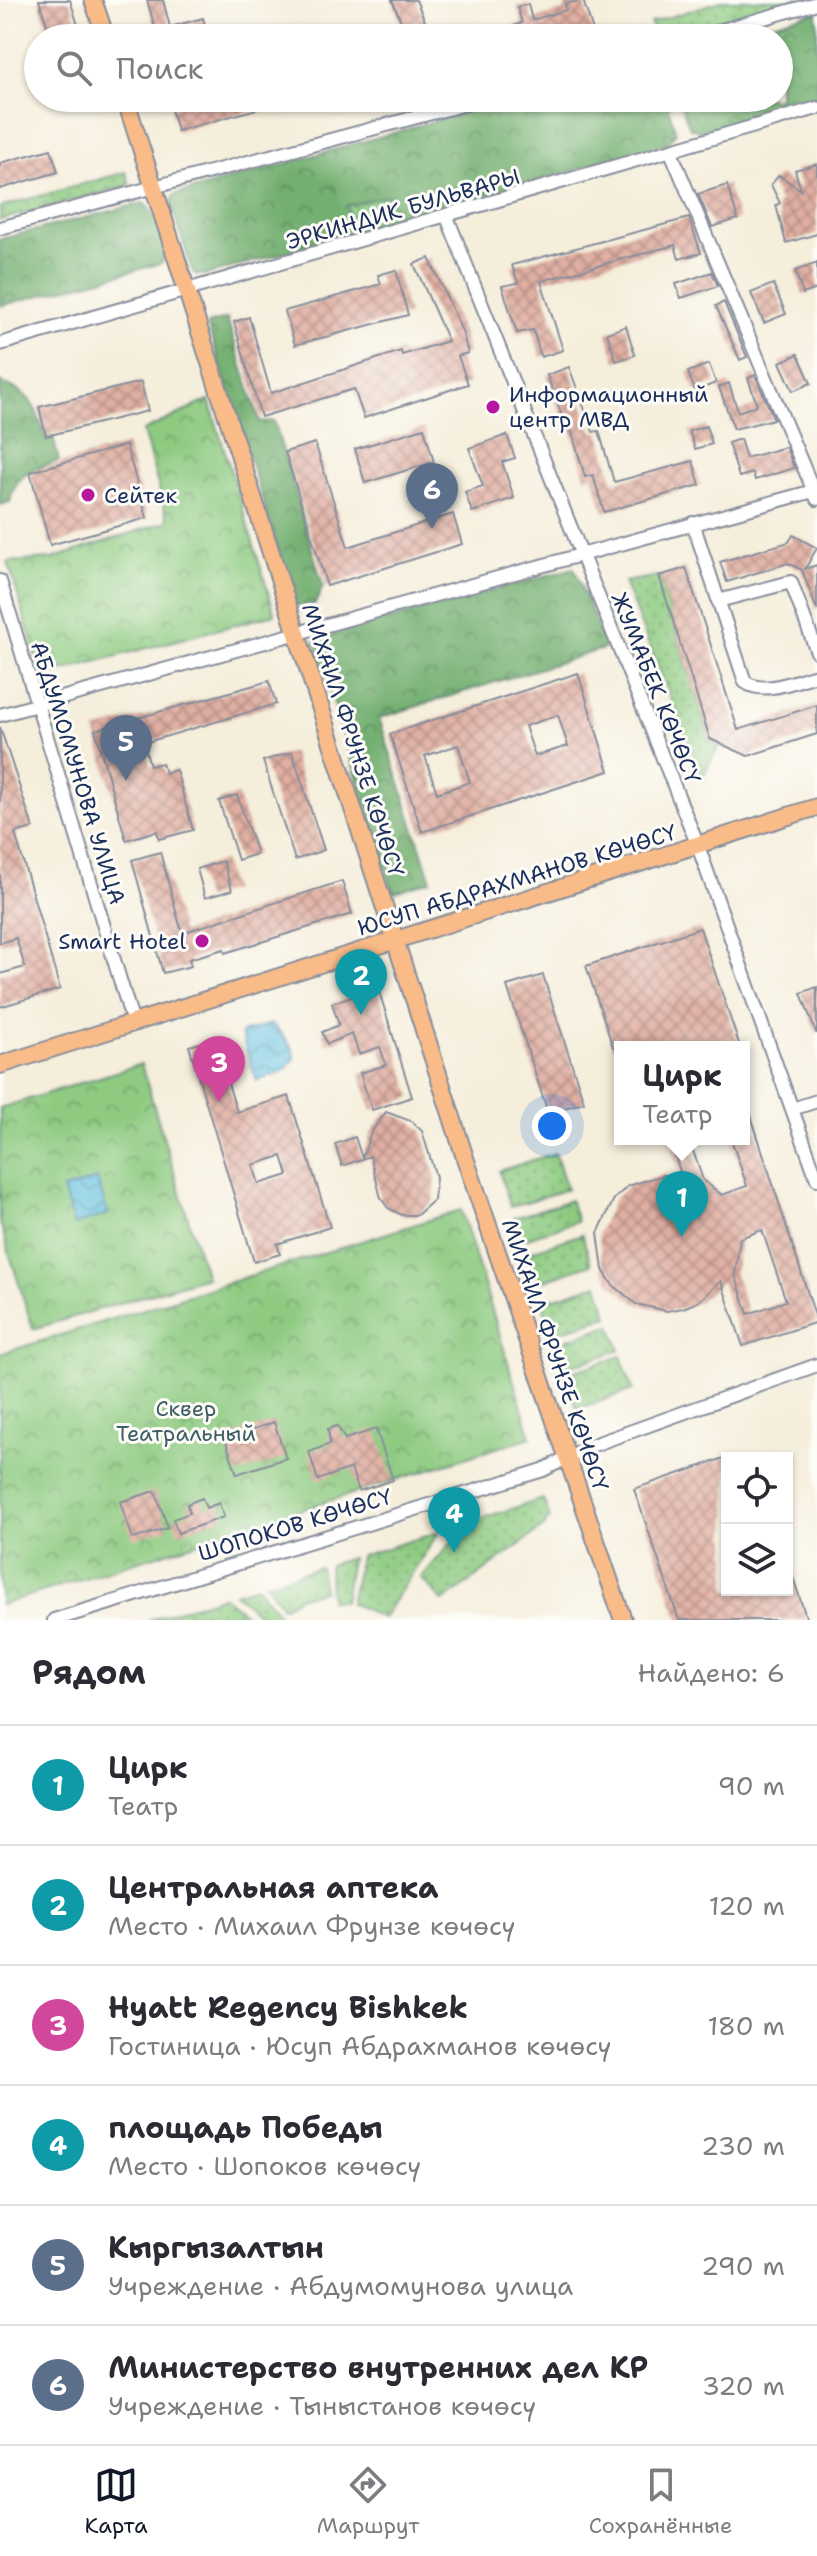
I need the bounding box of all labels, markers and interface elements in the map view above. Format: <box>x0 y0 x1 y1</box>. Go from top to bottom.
search box <box>24 24 793 112</box>
icon: search <box>52 46 96 90</box>
text: Поиск <box>116 48 204 89</box>
street label: ЭРКИНДИК БУЛЬВАРЫ <box>283 162 523 256</box>
place label: Информационный центр МВД <box>509 380 709 434</box>
marker: Информационный центр МВД <box>484 398 502 416</box>
pin: 6 <box>406 463 458 529</box>
place label: Сейтек <box>104 481 178 510</box>
marker: Сейтек <box>79 486 97 504</box>
street label: ЖУМАБЕК КӨЧӨСҮ <box>604 588 708 788</box>
street label: МИХАИЛ ФРУНЗЕ КӨЧӨСҮ <box>295 600 411 881</box>
street label: АБДУМОМУНОВА УЛИЦА <box>24 638 132 908</box>
pin: 5 <box>100 715 152 781</box>
street label: ЮСУП АБДРАХМАНОВ КӨЧӨСҮ <box>354 817 680 942</box>
place label: Smart Hotel <box>58 927 186 956</box>
marker: Smart Hotel <box>193 932 211 950</box>
pin: 2 <box>335 949 387 1015</box>
pin: 3 <box>193 1036 245 1102</box>
popup <box>614 1041 750 1145</box>
text: Цирк <box>642 1055 722 1096</box>
text: Театр <box>642 1096 713 1131</box>
your location <box>532 1106 572 1146</box>
pin: 1 <box>656 1171 708 1237</box>
street label: МИХАИЛ ФРУНЗЕ КӨЧӨСҮ <box>495 1215 615 1495</box>
park label: Сквер Театральный <box>116 1394 256 1448</box>
map controls <box>721 1452 793 1596</box>
button: locate <box>721 1452 793 1524</box>
street label: ШОПОКОВ КӨЧӨСҮ <box>195 1482 396 1568</box>
pin: 4 <box>428 1487 480 1553</box>
button: layers <box>721 1524 793 1596</box>
text: Рядом <box>32 1649 146 1695</box>
text: Найдено: 6 <box>638 1655 785 1690</box>
text: Цирк <box>108 1747 187 1788</box>
text: 1 <box>52 1768 64 1803</box>
text: 90 m <box>718 1768 785 1803</box>
text: Театр <box>108 1788 178 1823</box>
text: Центральная аптека <box>108 1867 439 1908</box>
text: 2 <box>49 1888 67 1923</box>
text: 120 m <box>709 1888 785 1923</box>
text: Место · Михаил Фрунзе көчөсү <box>108 1908 515 1943</box>
text: Hyatt Regency Bishkek <box>108 1987 468 2028</box>
text: 3 <box>49 2008 67 2043</box>
text: 180 m <box>707 2008 785 2043</box>
text: Гостиница · Юсуп Абдрахманов көчөсү <box>108 2028 611 2063</box>
text: площадь Победы <box>108 2107 383 2148</box>
text: 4 <box>49 2128 67 2163</box>
text: 230 m <box>701 2128 785 2163</box>
text: Место · Шопоков көчөсү <box>108 2148 421 2183</box>
text: Кыргызалтын <box>108 2227 324 2268</box>
text: 5 <box>50 2248 66 2283</box>
text: 290 m <box>701 2248 785 2283</box>
text: Учреждение · Абдумомунова улица <box>108 2268 573 2303</box>
text: Министерство внутренних дел КР <box>108 2347 648 2388</box>
text: 6 <box>49 2368 67 2403</box>
text: 320 m <box>702 2368 785 2403</box>
text: Учреждение · Тыныстанов көчөсү <box>108 2388 536 2423</box>
tab: Карта <box>85 2463 148 2540</box>
tab: Маршрут <box>317 2463 419 2540</box>
tab: Сохранённые <box>589 2463 732 2540</box>

